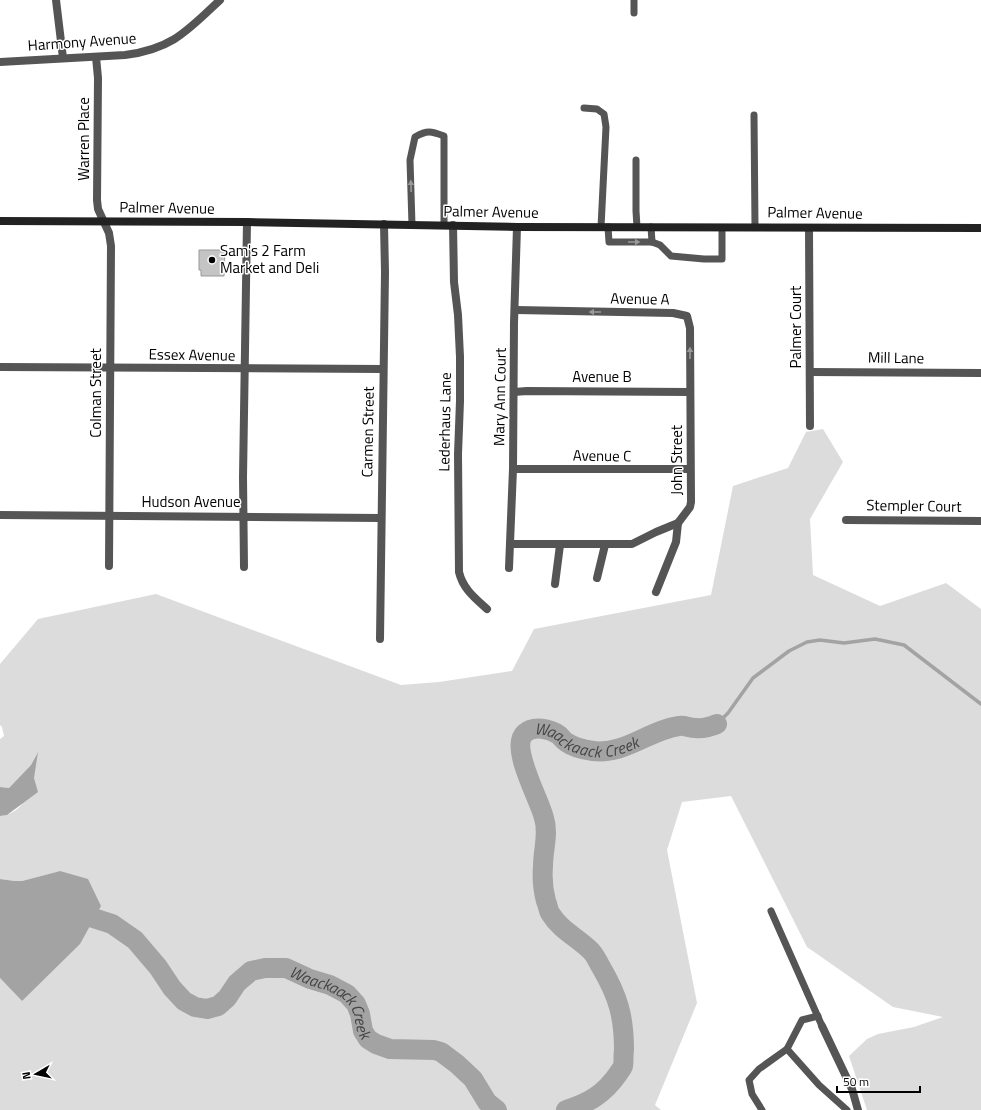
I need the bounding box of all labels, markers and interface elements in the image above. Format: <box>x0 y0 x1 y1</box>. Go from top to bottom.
street label: Harmony Avenue <box>27 26 137 57</box>
street label: Warren Place <box>72 97 95 181</box>
one-way arrow <box>407 180 414 192</box>
street label: Palmer Avenue <box>119 195 215 220</box>
street label: Palmer Avenue <box>443 199 539 224</box>
street label: Palmer Avenue <box>767 200 863 225</box>
place label: Sam's 2 Farm Market and Deli <box>220 239 319 279</box>
one-way arrow <box>628 239 641 245</box>
marker: Sam's 2 Farm Market and Deli <box>207 255 217 265</box>
street label: Palmer Court <box>784 285 807 368</box>
street label: Avenue A <box>610 286 670 311</box>
one-way arrow <box>588 309 601 315</box>
street label: Essex Avenue <box>148 342 236 367</box>
one-way arrow <box>687 346 693 359</box>
street label: Mill Lane <box>868 346 924 369</box>
street label: Mary Ann Court <box>487 347 512 446</box>
street label: Colman Street <box>84 348 107 438</box>
street label: Avenue B <box>572 365 632 388</box>
street label: Lederhaus Lane <box>432 372 457 472</box>
street label: Carmen Street <box>355 386 380 478</box>
street label: John Street <box>665 424 688 495</box>
street label: Avenue C <box>573 443 631 468</box>
street label: Hudson Avenue <box>141 490 241 513</box>
street label: Stempler Court <box>866 493 963 518</box>
water label: Waackaack Creek <box>534 716 644 764</box>
water label: Waackaack Creek <box>286 959 378 1045</box>
north arrow <box>16 1054 56 1094</box>
scale bar <box>837 1068 920 1094</box>
text: N <box>18 1071 35 1081</box>
text: 50 m <box>843 1072 869 1091</box>

